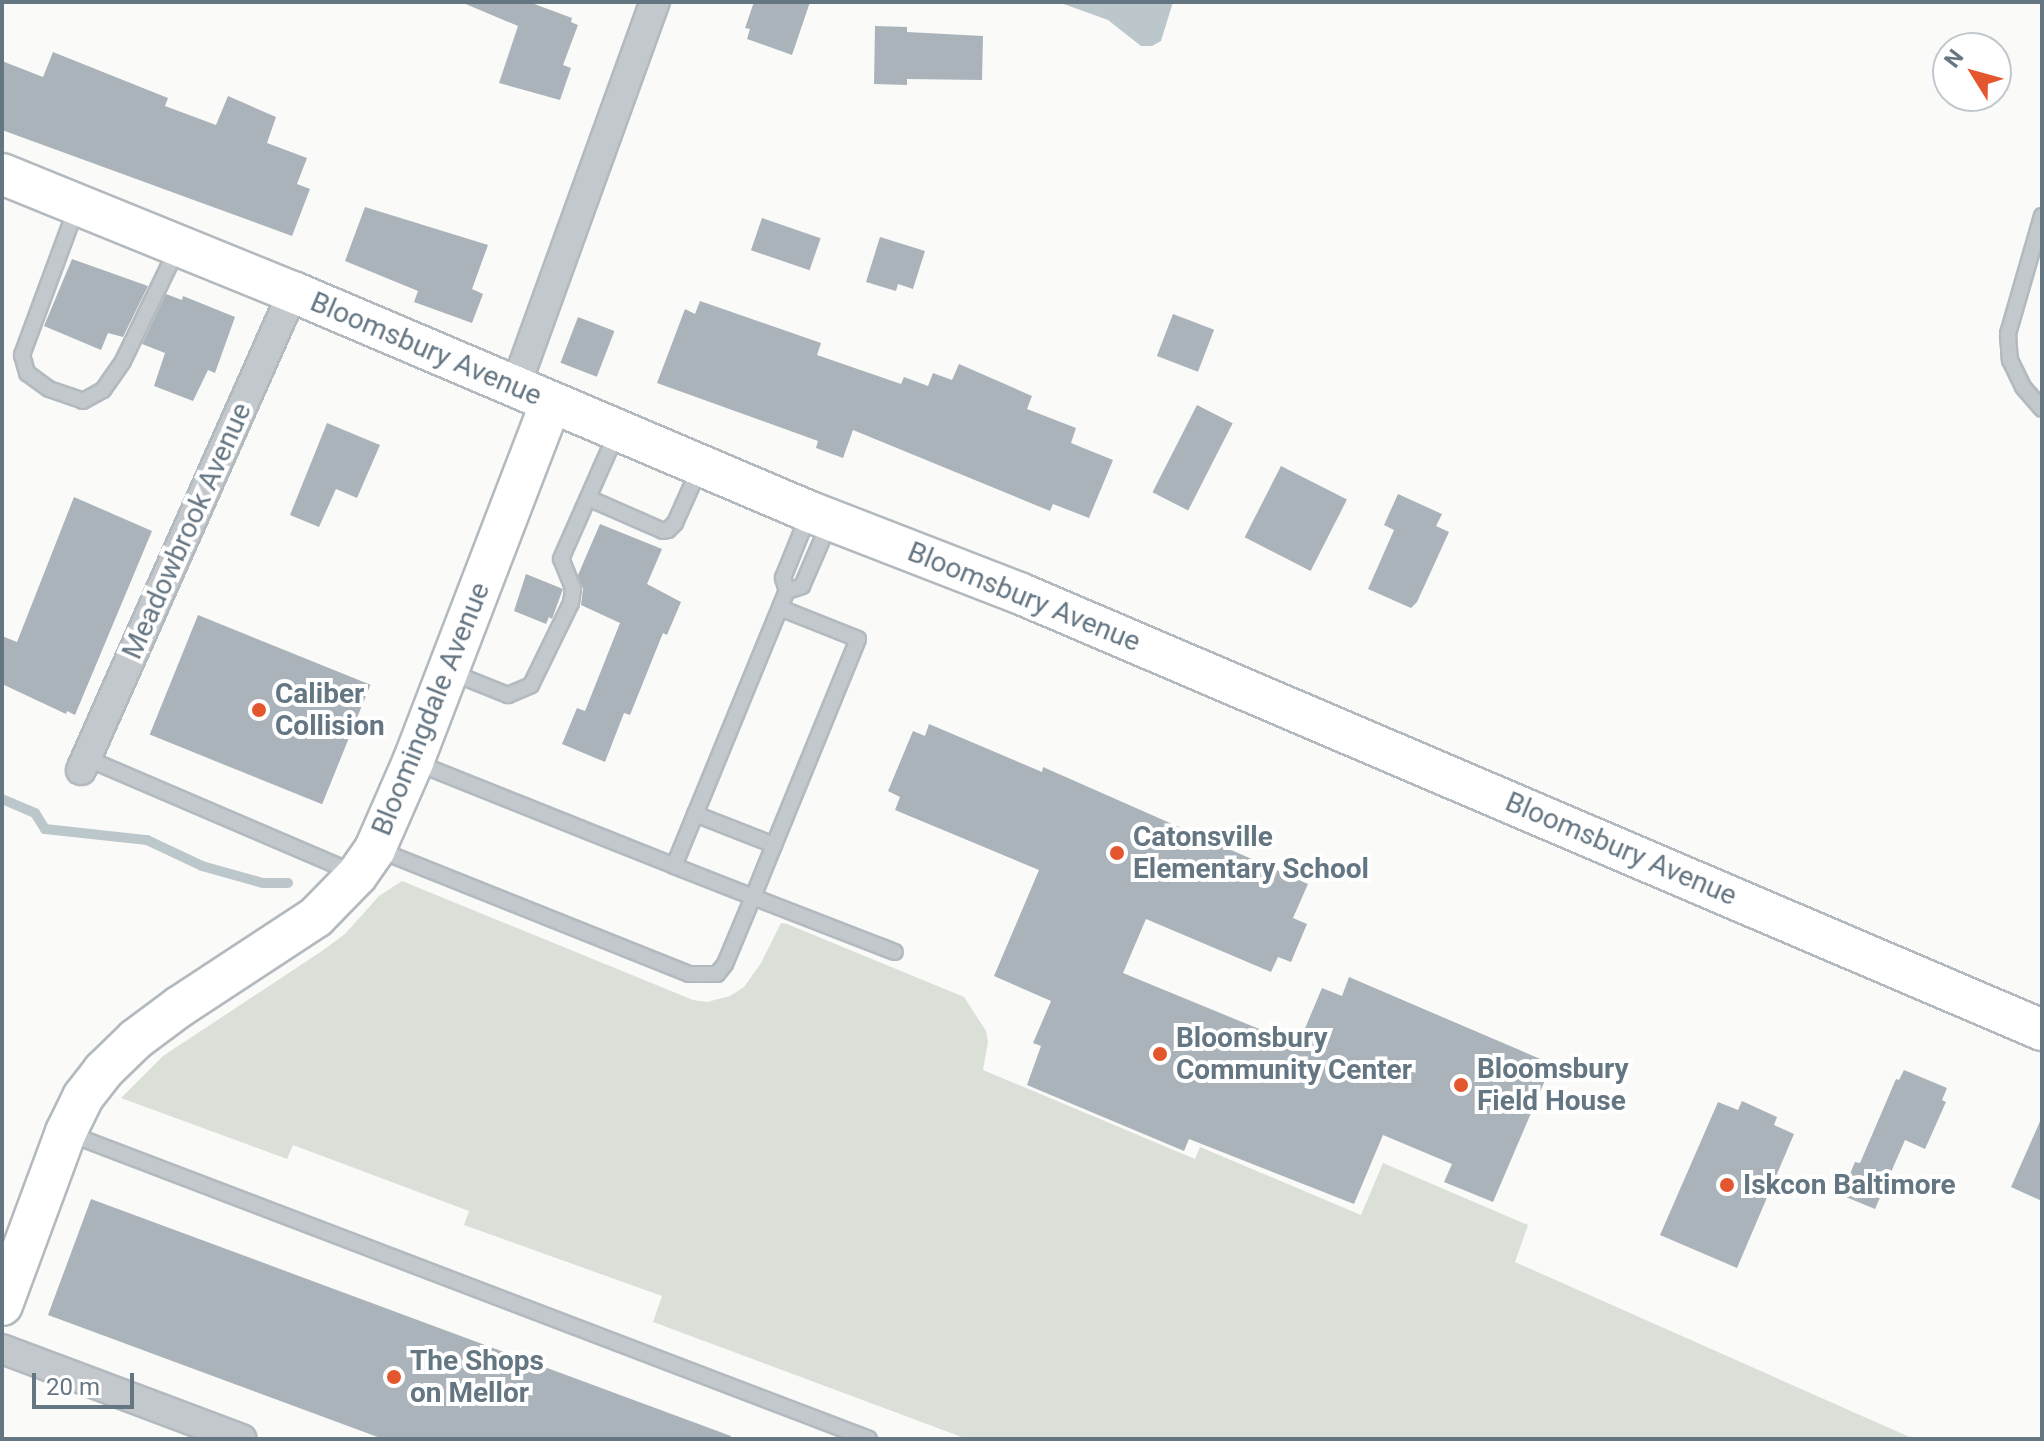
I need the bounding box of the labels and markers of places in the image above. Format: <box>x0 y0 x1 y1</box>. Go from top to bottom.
place label: Caliber Collision <box>275 677 385 743</box>
marker: Caliber Collision <box>250 701 268 719</box>
place label: Catonsville Elementary School <box>1133 820 1369 886</box>
marker: Catonsville Elementary School <box>1108 844 1126 862</box>
place label: Bloomsbury Community Center <box>1176 1021 1412 1087</box>
marker: Bloomsbury Community Center <box>1151 1045 1169 1063</box>
place label: Bloomsbury Field House <box>1477 1052 1629 1118</box>
marker: Bloomsbury Field House <box>1452 1076 1470 1094</box>
place label: Iskcon Baltimore <box>1743 1168 1956 1202</box>
marker: Iskcon Baltimore <box>1718 1176 1736 1194</box>
place label: The Shops on Mellor <box>410 1344 544 1410</box>
marker: The Shops on Mellor <box>385 1368 403 1386</box>

